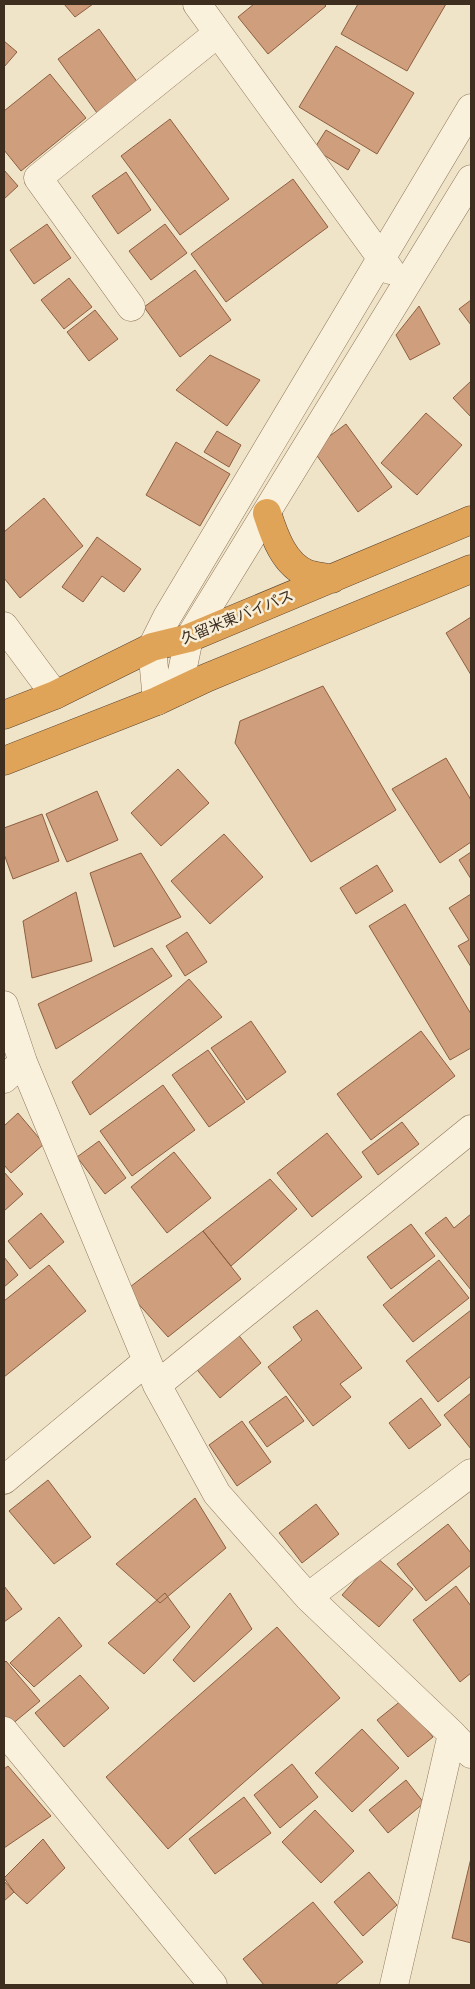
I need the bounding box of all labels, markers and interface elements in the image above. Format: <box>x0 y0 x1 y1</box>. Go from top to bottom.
street label: 久留米東バイパス <box>178 586 296 648</box>

